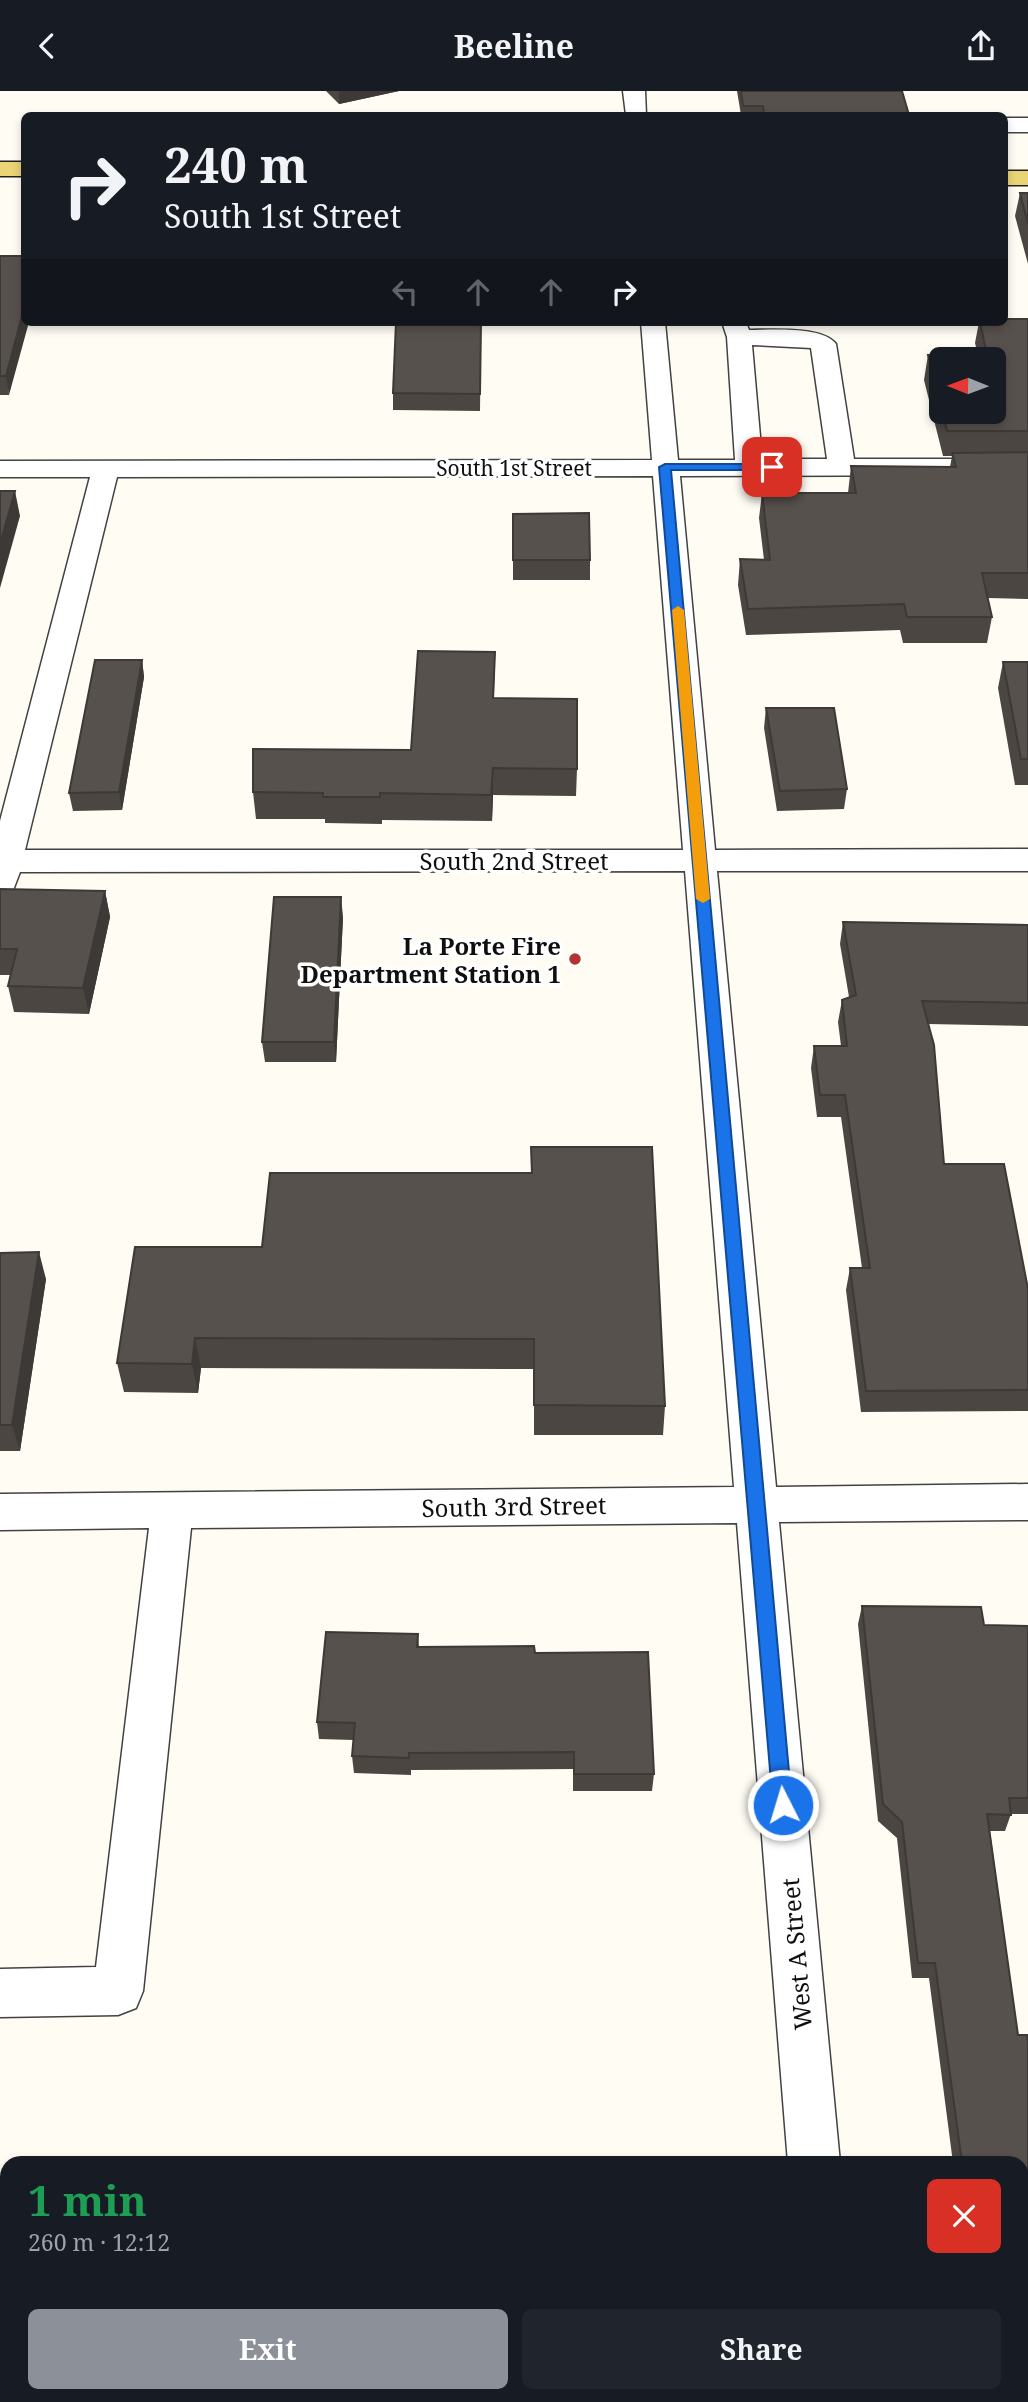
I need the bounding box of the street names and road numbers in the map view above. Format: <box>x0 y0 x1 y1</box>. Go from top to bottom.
street label: South 1st Street <box>436 454 592 482</box>
street label: South 2nd Street <box>420 844 608 877</box>
street label: South 3rd Street <box>421 1488 607 1524</box>
street label: West A Street <box>773 1877 819 2031</box>

